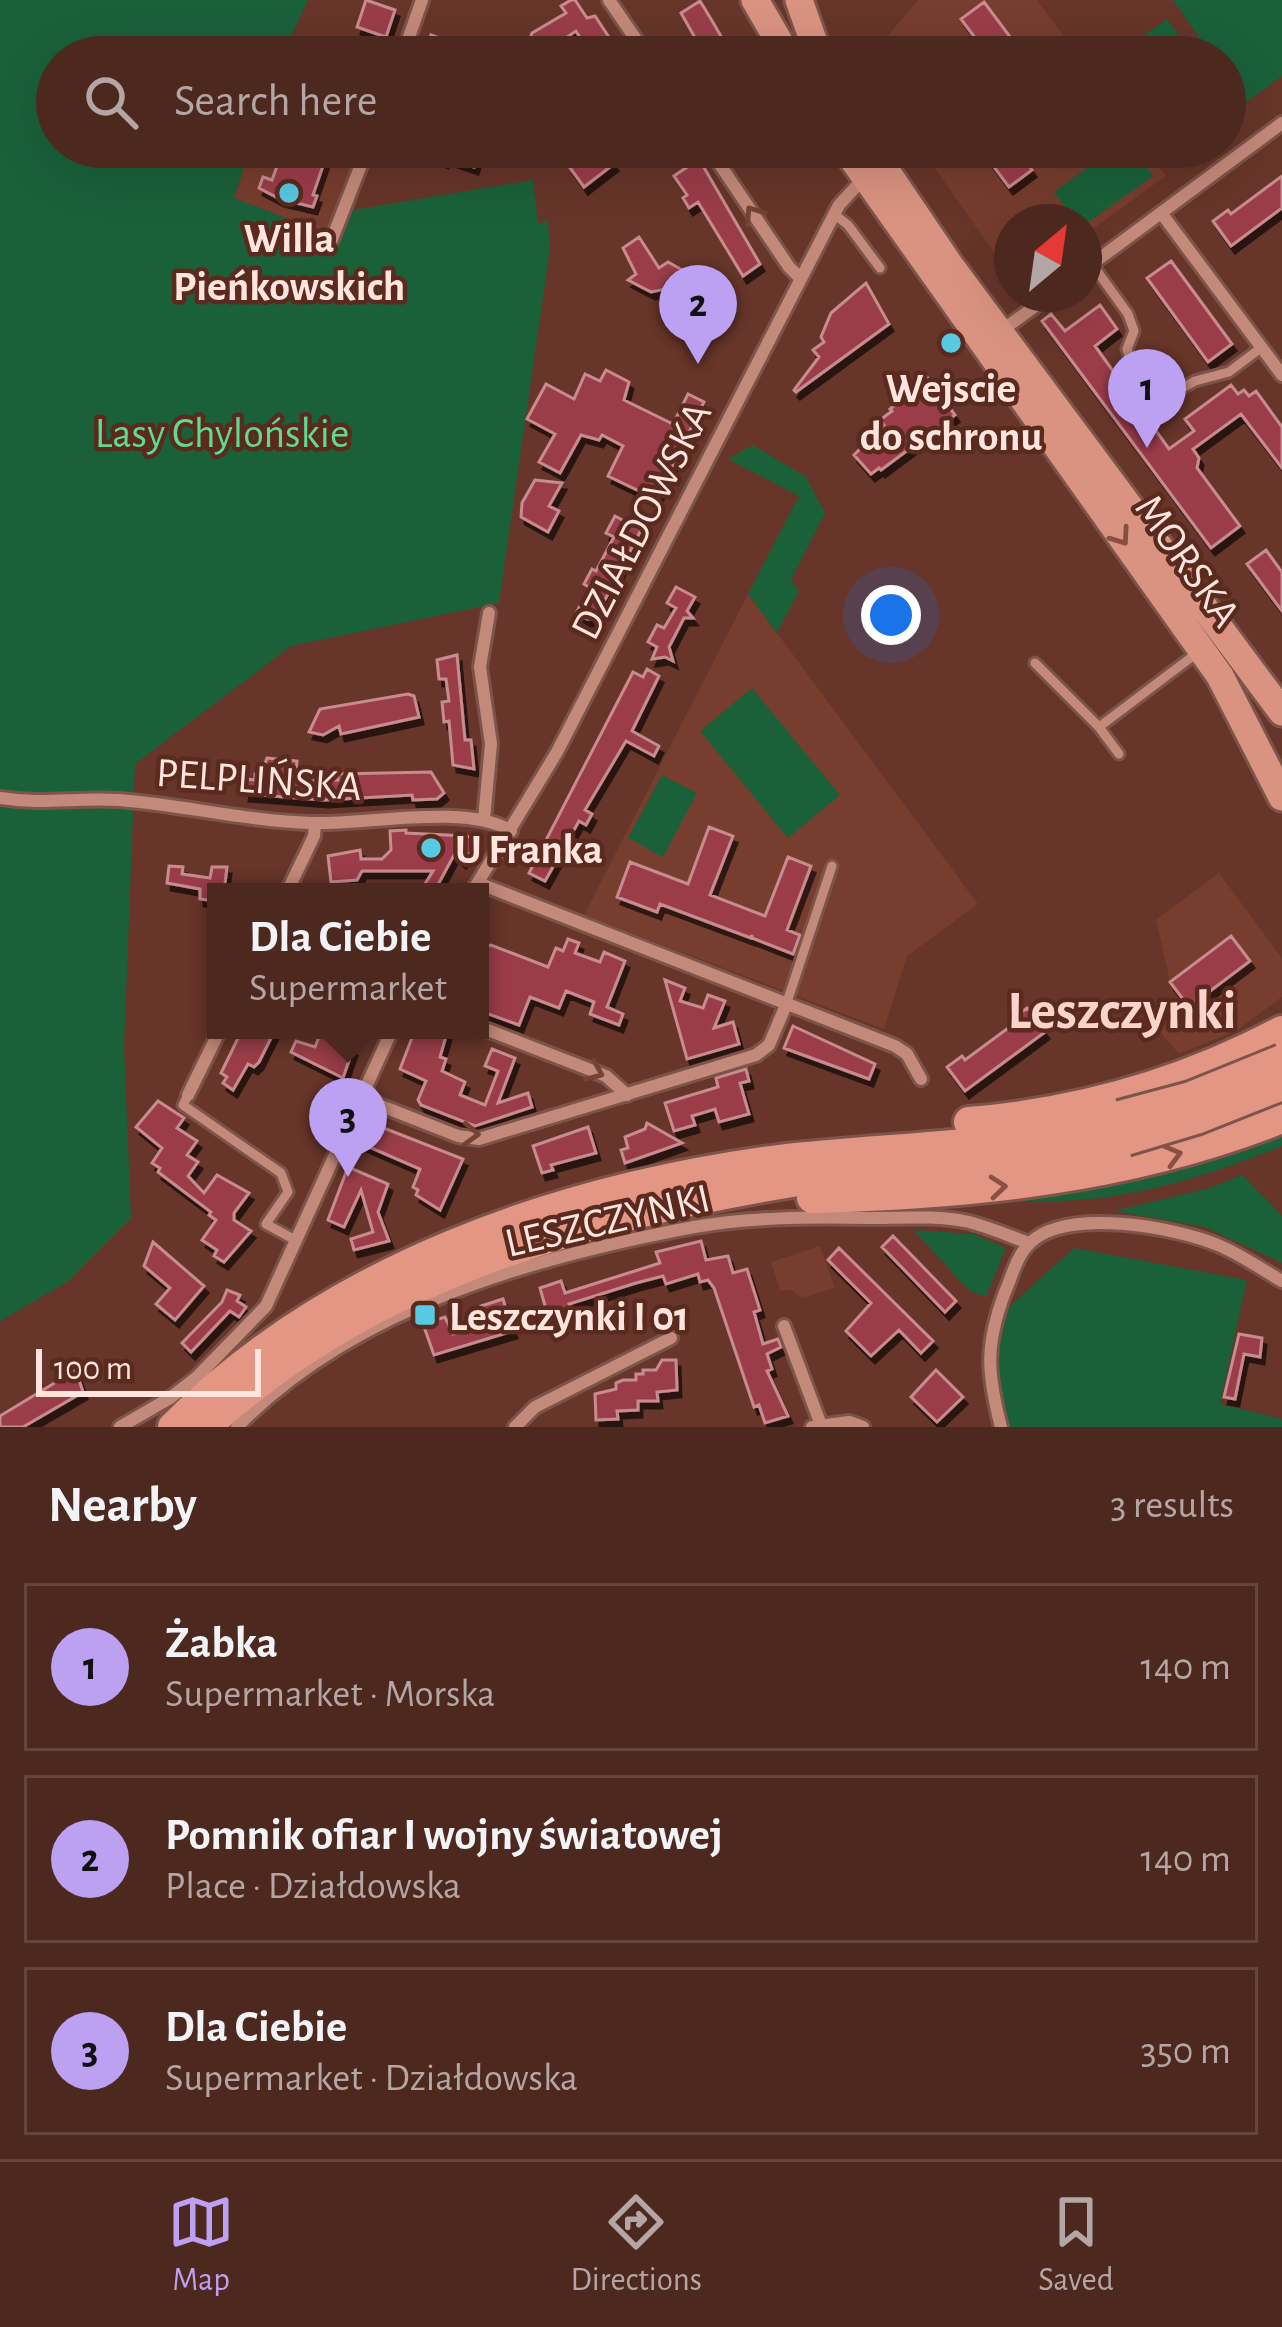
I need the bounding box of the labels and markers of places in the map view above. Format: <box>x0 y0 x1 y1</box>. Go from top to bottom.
marker: Willa Pieńkowskich <box>276 180 302 206</box>
place label: Willa Pieńkowskich <box>173 218 405 308</box>
pin: 2 <box>659 265 737 364</box>
marker: Wejscie do schronu <box>938 330 964 356</box>
pin: 1 <box>1108 349 1186 448</box>
place label: Wejscie do schronu <box>860 368 1042 458</box>
place label: U Franka <box>455 829 603 871</box>
marker: U Franka <box>418 835 444 861</box>
pin: 3 <box>309 1078 387 1177</box>
place label: Leszczynki I 01 <box>449 1296 689 1338</box>
marker: Leszczynki I 01 <box>412 1302 438 1328</box>

